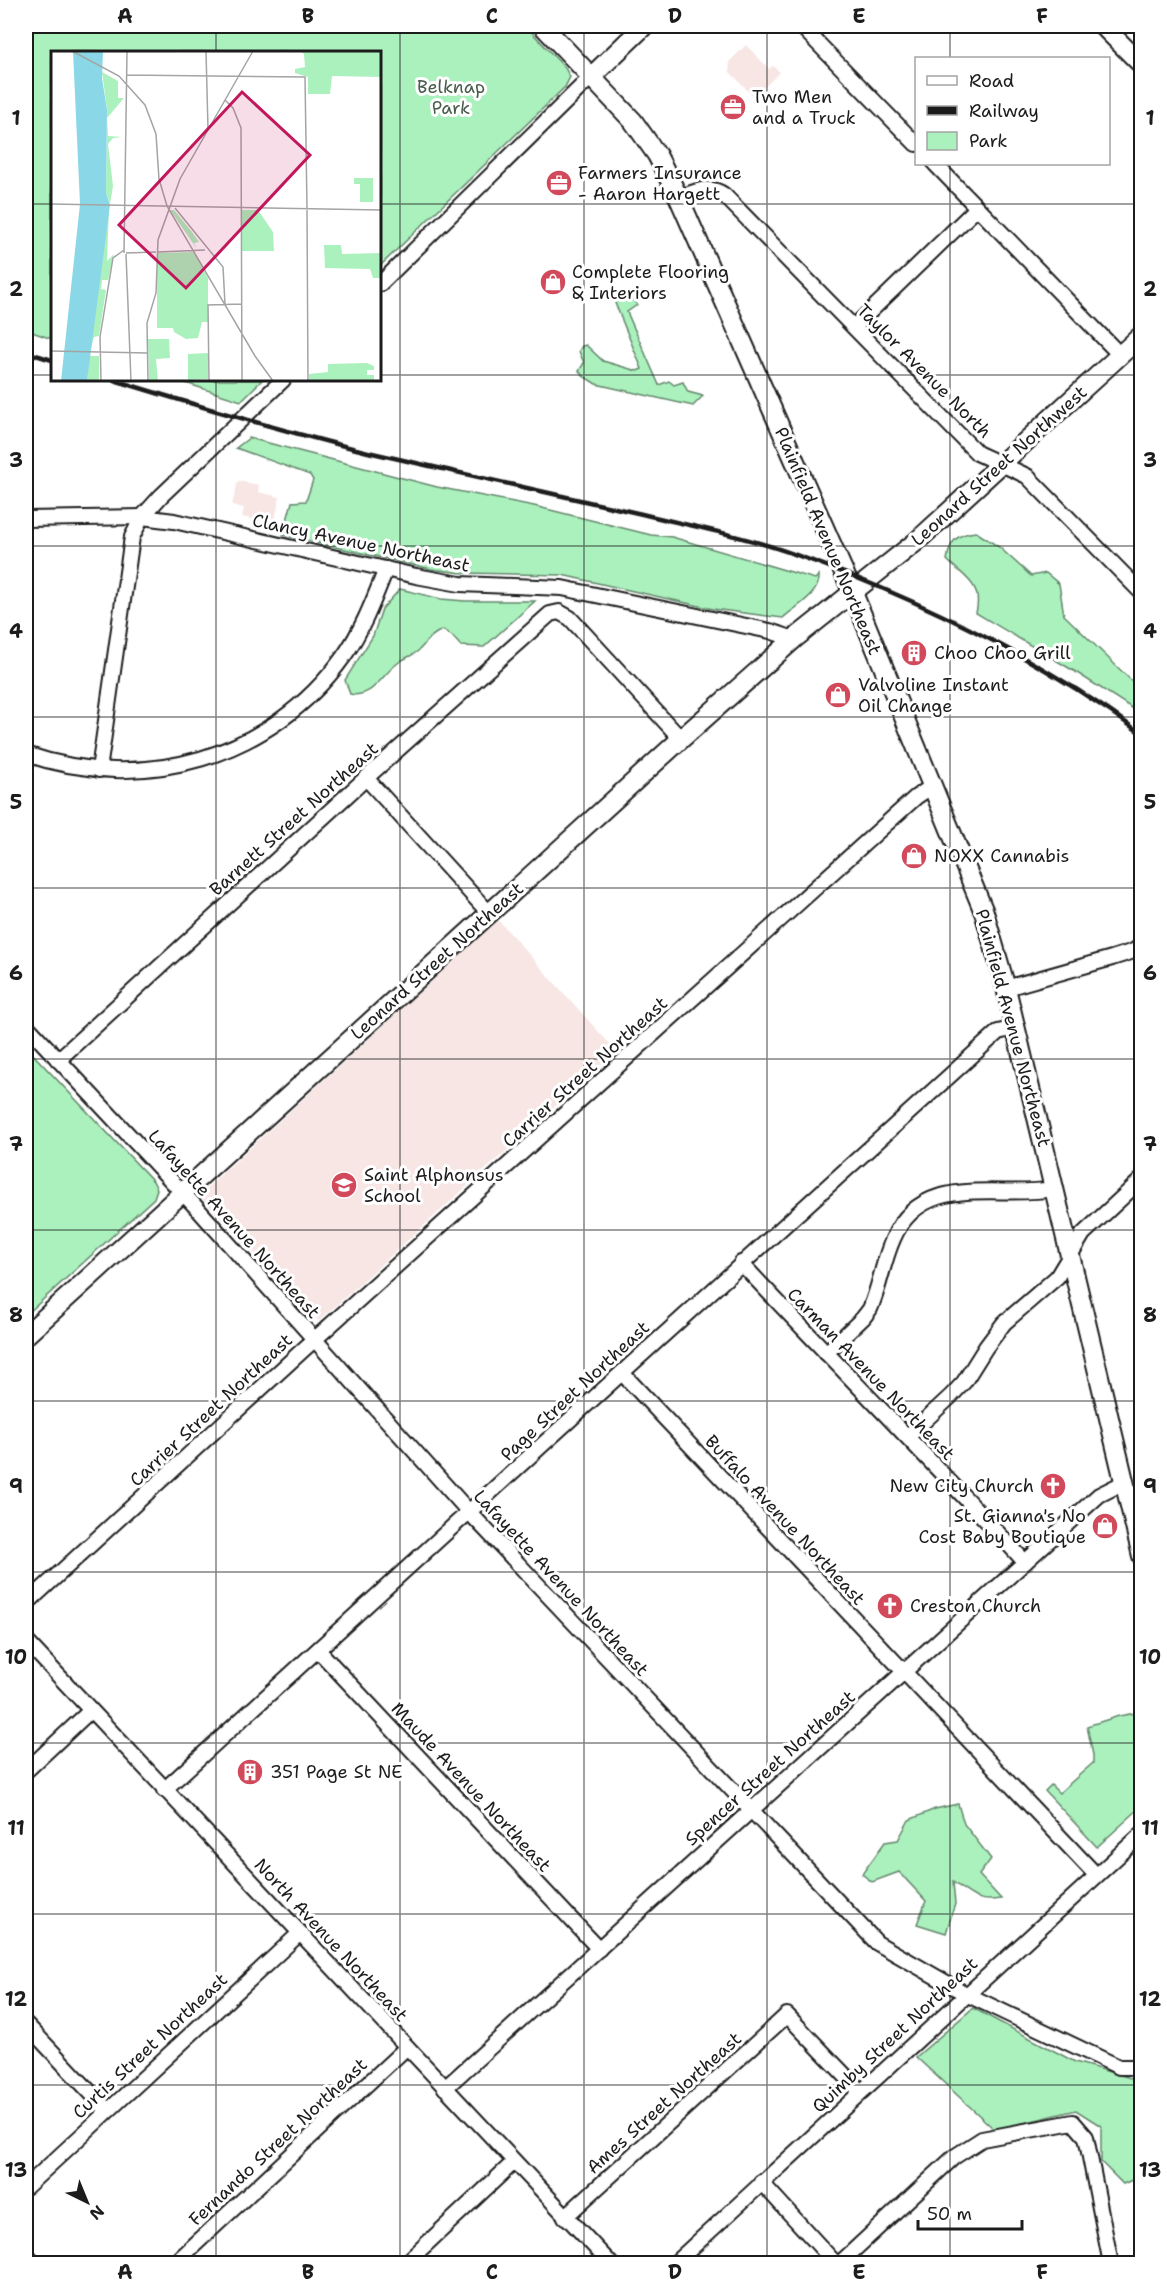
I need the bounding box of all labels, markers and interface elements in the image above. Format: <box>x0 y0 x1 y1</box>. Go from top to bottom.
text: A <box>117 3 133 29</box>
text: B <box>302 3 314 29</box>
text: C <box>486 3 498 29</box>
text: D <box>668 3 682 29</box>
text: E <box>852 3 866 29</box>
text: F <box>1036 3 1048 29</box>
inset map <box>51 51 381 381</box>
legend <box>915 57 1110 165</box>
text: Road <box>969 69 1014 93</box>
park label: Belknap Park <box>417 75 485 120</box>
place label: Two Men and a Truck <box>752 85 856 130</box>
office icon: Two Men and a Truck <box>718 92 748 122</box>
text: Railway <box>969 99 1039 123</box>
text: 1 <box>11 105 21 131</box>
text: 1 <box>1145 105 1155 131</box>
text: Park <box>969 129 1008 153</box>
place label: Farmers Insurance - Aaron Hargett <box>578 161 742 206</box>
office icon: Farmers Insurance - Aaron Hargett <box>544 168 574 198</box>
place label: Complete Flooring & Interiors <box>572 260 729 305</box>
shop icon: Complete Flooring & Interiors <box>538 267 568 297</box>
text: 2 <box>9 276 23 302</box>
text: 2 <box>1143 276 1157 302</box>
street label: Taylor Avenue North <box>851 298 997 444</box>
street label: Leonard Street Northwest <box>906 380 1092 552</box>
street label: Plainfield Avenue Northeast <box>769 423 887 659</box>
text: 3 <box>9 447 23 473</box>
text: 3 <box>1143 447 1157 473</box>
street label: Clancy Avenue Northeast <box>250 508 472 578</box>
text: 4 <box>9 618 23 644</box>
text: 4 <box>1143 618 1157 644</box>
building icon: Choo Choo Grill <box>899 638 929 668</box>
place label: Choo Choo Grill <box>934 641 1071 665</box>
place label: Valvoline Instant Oil Change <box>858 673 1009 718</box>
shop icon: Valvoline Instant Oil Change <box>823 680 853 710</box>
street label: Barnett Street Northeast <box>205 737 384 901</box>
text: 5 <box>10 789 22 815</box>
text: 5 <box>1144 789 1156 815</box>
shop icon: NOXX Cannabis <box>899 841 929 871</box>
place label: NOXX Cannabis <box>934 844 1069 868</box>
street label: Leonard Street Northeast <box>345 877 529 1045</box>
street label: Plainfield Avenue Northeast <box>970 906 1056 1150</box>
text: 6 <box>9 960 23 986</box>
text: 6 <box>1143 960 1157 986</box>
street label: Carrier Street Northeast <box>497 991 673 1153</box>
street label: Lafayette Avenue Northeast <box>143 1124 326 1324</box>
text: 7 <box>9 1131 23 1157</box>
text: 7 <box>1143 1131 1157 1157</box>
place label: Saint Alphonsus School <box>364 1163 504 1208</box>
school or university icon: Saint Alphonsus School <box>329 1170 359 1200</box>
street label: Carman Avenue Northeast <box>782 1282 960 1466</box>
text: 8 <box>9 1302 23 1328</box>
text: 8 <box>1143 1302 1157 1328</box>
street label: Page Street Northeast <box>495 1316 655 1466</box>
street label: Carrier Street Northeast <box>124 1328 298 1492</box>
street label: Buffalo Avenue Northeast <box>700 1430 870 1610</box>
church icon: New City Church <box>1038 1471 1068 1501</box>
text: 9 <box>9 1473 23 1499</box>
text: 9 <box>1143 1473 1157 1499</box>
place label: New City Church <box>889 1474 1034 1498</box>
street label: Lafayette Avenue Northeast <box>468 1485 654 1681</box>
place label: St. Gianna's No Cost Baby Boutique <box>918 1504 1086 1549</box>
shop icon: St. Gianna's No Cost Baby Boutique <box>1090 1511 1120 1541</box>
church icon: Creston Church <box>875 1591 905 1621</box>
place label: Creston Church <box>910 1594 1041 1618</box>
text: 10 <box>5 1644 27 1670</box>
text: 10 <box>1139 1644 1161 1670</box>
street label: Spencer Street Northeast <box>680 1685 860 1851</box>
street label: Maude Avenue Northeast <box>386 1697 556 1877</box>
building icon: 351 Page St NE <box>235 1757 265 1787</box>
place label: 351 Page St NE <box>270 1760 403 1784</box>
text: 11 <box>7 1815 25 1841</box>
text: 11 <box>1141 1815 1159 1841</box>
street label: North Avenue Northeast <box>249 1853 413 2027</box>
street label: Quimby Street Northeast <box>807 1952 983 2118</box>
street label: Curtis Street Northeast <box>67 1968 233 2124</box>
text: 12 <box>5 1986 27 2012</box>
text: 12 <box>1139 1986 1161 2012</box>
street label: Ames Street Northeast <box>581 2027 747 2179</box>
street label: Fernando Street Northeast <box>184 2053 372 2231</box>
text: 13 <box>5 2157 27 2183</box>
text: 13 <box>1139 2157 1161 2183</box>
north arrow <box>57 2172 117 2232</box>
scale bar <box>918 2193 1022 2231</box>
text: N <box>85 2201 109 2225</box>
text: 50 m <box>927 2202 972 2226</box>
text: A <box>117 2259 133 2285</box>
text: B <box>302 2259 314 2285</box>
text: C <box>486 2259 498 2285</box>
text: D <box>668 2259 682 2285</box>
text: E <box>852 2259 866 2285</box>
text: F <box>1036 2259 1048 2285</box>

